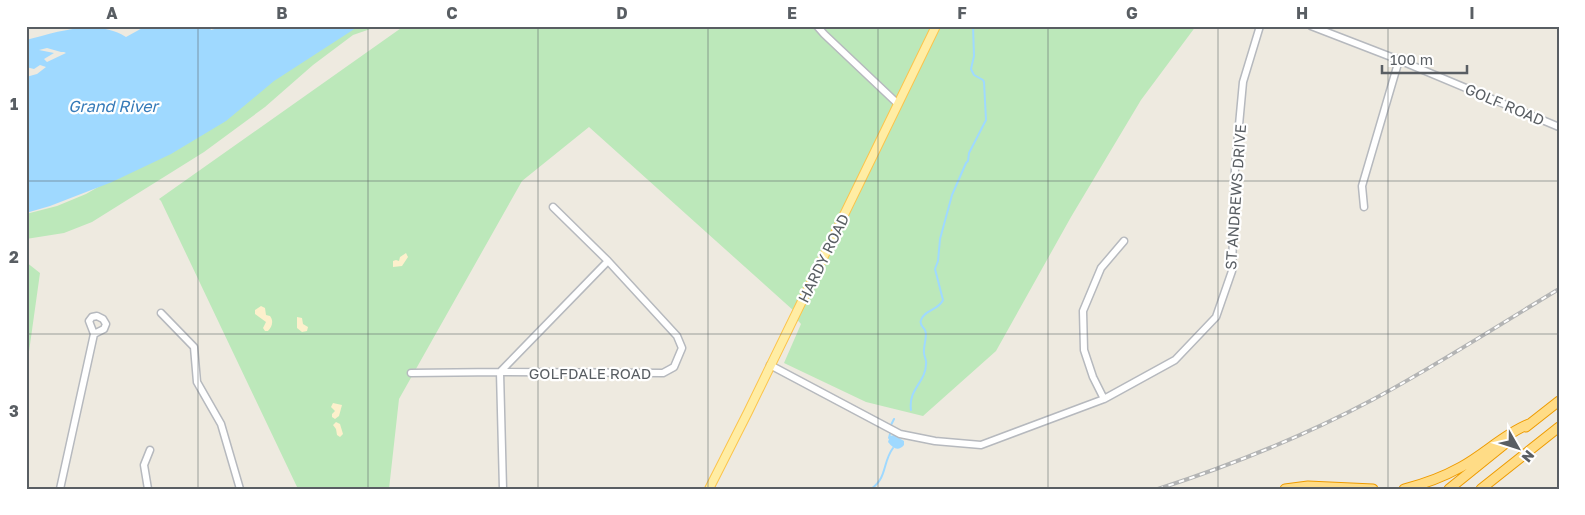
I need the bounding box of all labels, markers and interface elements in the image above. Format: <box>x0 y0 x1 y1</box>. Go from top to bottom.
text: A <box>106 3 118 23</box>
text: B <box>276 3 288 23</box>
text: C <box>446 3 458 23</box>
text: D <box>616 3 628 23</box>
text: E <box>787 3 797 23</box>
text: F <box>957 3 967 23</box>
text: G <box>1126 3 1138 23</box>
text: H <box>1296 3 1308 23</box>
text: I <box>1469 3 1475 23</box>
scale bar <box>1382 42 1468 74</box>
text: 100 m <box>1390 50 1433 68</box>
street label: GOLF ROAD <box>1463 79 1547 129</box>
text: 1 <box>10 94 18 114</box>
water label: Grand River <box>68 96 160 116</box>
street label: ST ANDREWS DRIVE <box>1221 124 1249 270</box>
street label: HARDY ROAD <box>794 211 852 305</box>
text: 2 <box>9 247 19 267</box>
street label: GOLFDALE ROAD <box>529 364 651 382</box>
text: 3 <box>9 401 19 421</box>
north arrow <box>1492 422 1542 472</box>
text: N <box>1519 447 1538 466</box>

